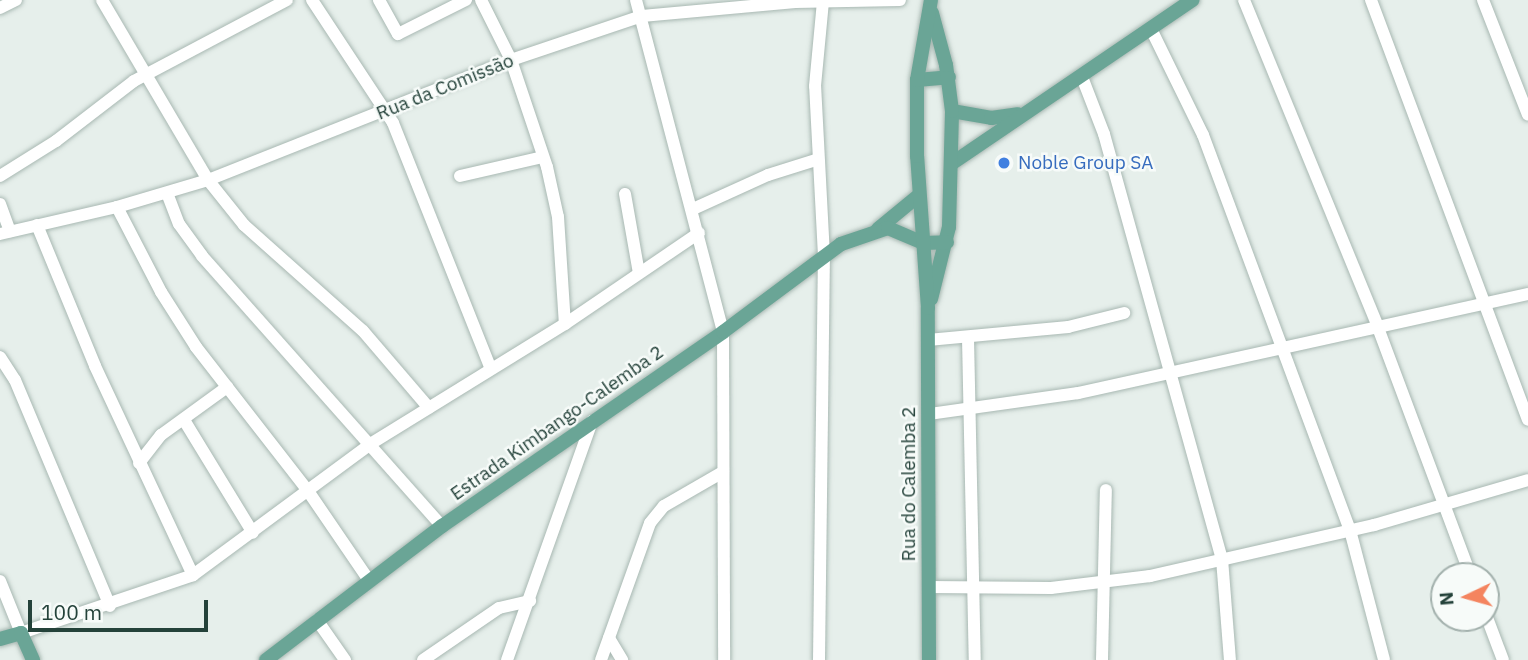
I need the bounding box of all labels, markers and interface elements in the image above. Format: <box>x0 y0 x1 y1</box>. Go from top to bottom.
street label: Rua da Comissão <box>373 49 517 125</box>
place label: Noble Group SA <box>1018 152 1153 174</box>
marker: Noble Group SA <box>996 155 1012 171</box>
street label: Estrada Kimbango-Calemba 2 <box>446 341 668 505</box>
street label: Rua do Calemba 2 <box>898 407 920 561</box>
north arrow <box>1430 562 1500 632</box>
scale bar <box>32 586 212 630</box>
text: N <box>1434 591 1459 607</box>
text: 100 m <box>41 598 102 626</box>

